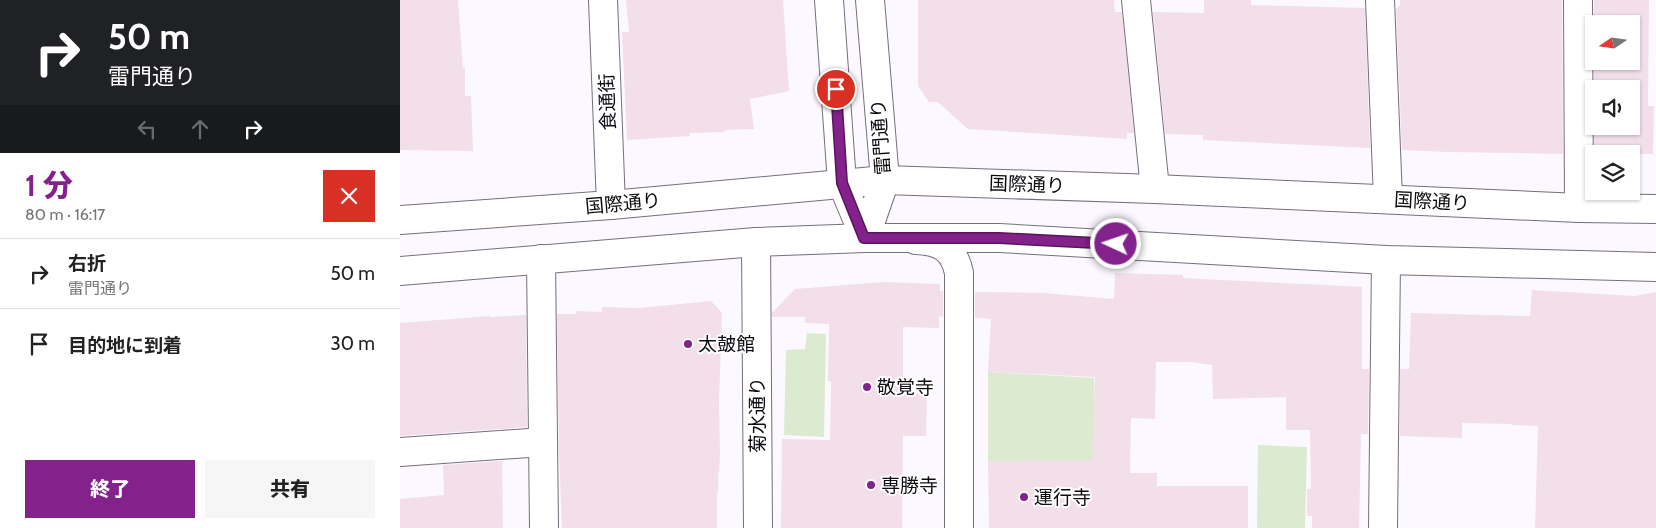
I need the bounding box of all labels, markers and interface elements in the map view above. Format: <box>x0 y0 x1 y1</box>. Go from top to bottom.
text: 50 m <box>108 15 190 58</box>
north arrow <box>1585 15 1640 70</box>
map controls <box>1585 15 1640 200</box>
icon: right <box>25 20 90 85</box>
text: 雷門通り <box>108 63 196 90</box>
pin <box>815 68 857 110</box>
street label: 食通街 <box>595 73 620 131</box>
icon: arrive <box>822 75 850 103</box>
button: sound <box>1585 80 1640 135</box>
street label: 雷門通り <box>866 98 895 176</box>
icon: left <box>133 115 161 143</box>
icon: ahead <box>186 115 214 143</box>
icon: right <box>239 115 267 143</box>
button: layers <box>1585 145 1640 200</box>
text: 1 分 <box>25 167 73 204</box>
button: close <box>323 170 375 222</box>
street label: 国際通り <box>989 172 1065 197</box>
street label: 国際通り <box>1393 188 1471 215</box>
street label: 国際通り <box>584 189 662 218</box>
text: 80 m · 16:17 <box>25 205 105 224</box>
position arrow <box>1089 217 1141 269</box>
text: 右折 <box>68 252 106 275</box>
icon: right <box>25 260 53 288</box>
text: 50 m <box>331 262 375 285</box>
text: 雷門通り <box>68 279 132 298</box>
icon: arrive <box>25 330 53 358</box>
text: 30 m <box>331 332 375 355</box>
place label: 太皷館 <box>698 333 755 356</box>
text: 目的地に到着 <box>68 334 182 357</box>
marker: 太皷館 <box>682 338 694 350</box>
place label: 敬覚寺 <box>877 376 934 399</box>
street label: 菊水通り <box>746 377 769 453</box>
marker: 敬覚寺 <box>861 381 873 393</box>
button: 終了 <box>25 460 195 518</box>
button: 共有 <box>205 460 375 518</box>
place label: 専勝寺 <box>881 474 938 497</box>
marker: 専勝寺 <box>865 479 877 491</box>
place label: 運行寺 <box>1034 486 1091 509</box>
marker: 運行寺 <box>1018 491 1030 503</box>

